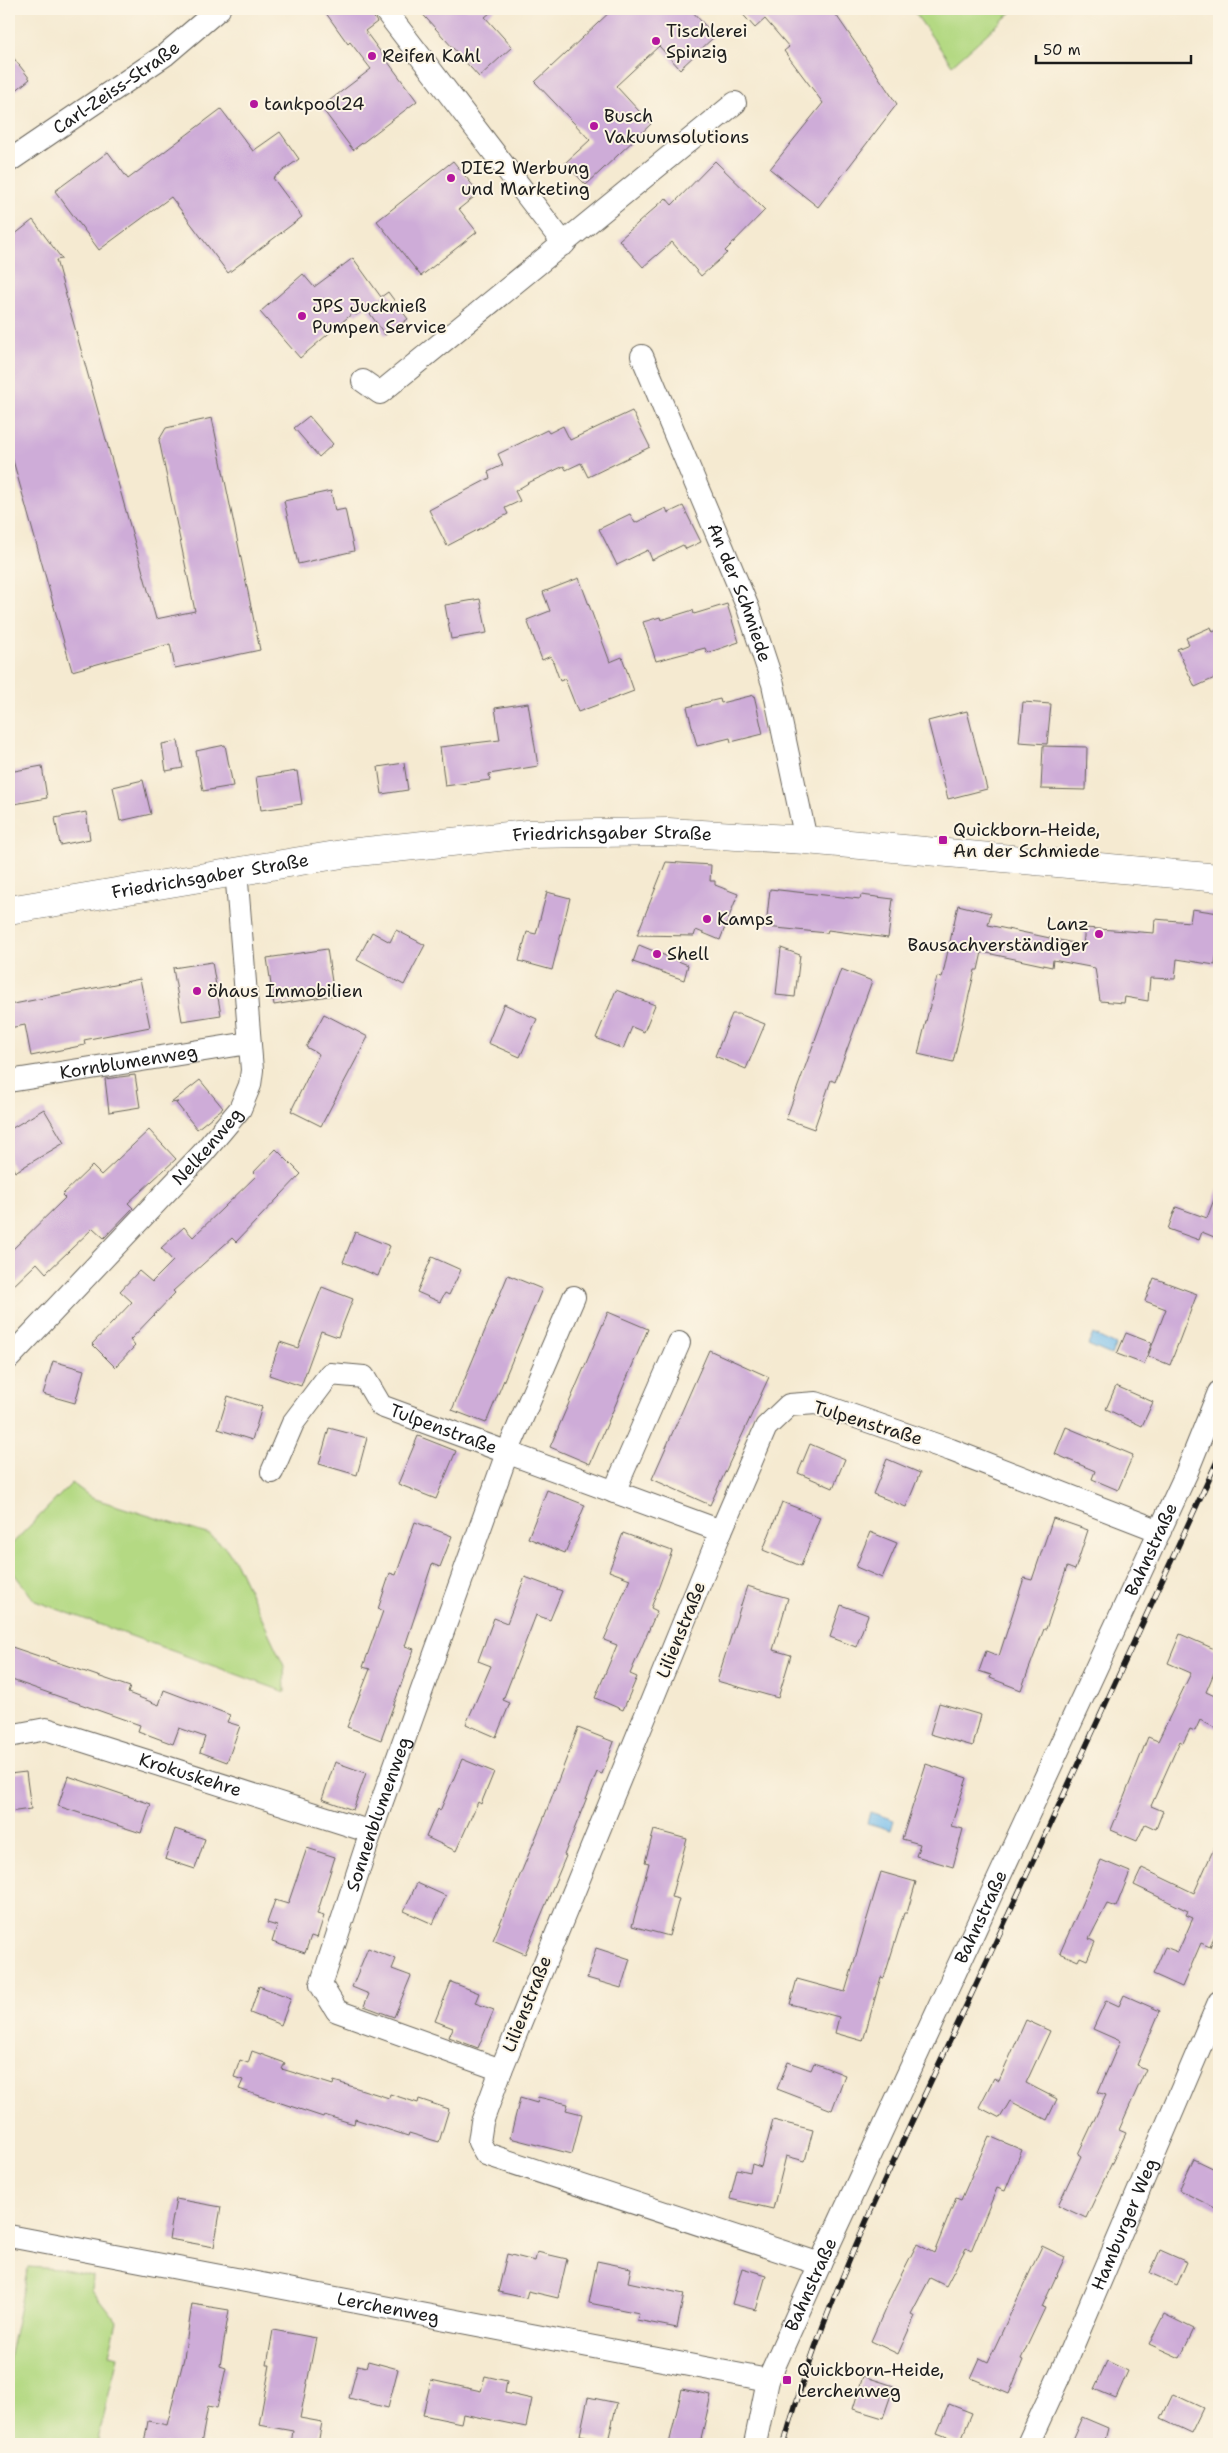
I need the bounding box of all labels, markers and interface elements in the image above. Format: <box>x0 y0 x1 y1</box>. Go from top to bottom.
place label: Tischlerei Spinzig <box>666 19 748 64</box>
scale bar <box>1036 32 1190 64</box>
marker: Tischlerei Spinzig <box>650 35 662 47</box>
street label: Carl-Zeiss-Straße <box>48 36 185 140</box>
text: 50 m <box>1043 40 1081 60</box>
place label: Reifen Kahl <box>382 44 481 68</box>
marker: Reifen Kahl <box>366 50 378 62</box>
place label: tankpool24 <box>264 92 365 116</box>
marker: tankpool24 <box>248 98 260 110</box>
place label: Busch Vakuumsolutions <box>604 104 750 149</box>
marker: Busch Vakuumsolutions <box>588 120 600 132</box>
place label: DIE2 Werbung und Marketing <box>461 156 590 201</box>
marker: DIE2 Werbung und Marketing <box>445 172 457 184</box>
place label: JPS Jucknieß Pumpen Service <box>312 294 447 339</box>
marker: JPS Jucknieß Pumpen Service <box>296 310 308 322</box>
street label: An der Schmiede <box>702 520 777 665</box>
place label: Quickborn-Heide, An der Schmiede <box>953 818 1100 863</box>
street label: Friedrichsgaber Straße <box>511 820 713 847</box>
marker: Quickborn-Heide, An der Schmiede <box>937 834 949 846</box>
street label: Friedrichsgaber Straße <box>110 848 311 905</box>
place label: Kamps <box>717 907 774 931</box>
place label: Lanz Bausachverständiger <box>908 912 1089 957</box>
marker: Kamps <box>701 913 713 925</box>
marker: Lanz Bausachverständiger <box>1093 928 1105 940</box>
place label: Shell <box>667 942 709 966</box>
marker: Shell <box>651 948 663 960</box>
place label: öhaus Immobilien <box>207 979 363 1003</box>
marker: öhaus Immobilien <box>191 985 203 997</box>
street label: Kornblumenweg <box>58 1039 199 1085</box>
street label: Nelkenweg <box>167 1103 248 1191</box>
street label: Tulpenstraße <box>811 1395 925 1451</box>
street label: Tulpenstraße <box>386 1398 501 1460</box>
street label: Bahnstraße <box>1119 1499 1183 1600</box>
street label: Lilienstraße <box>651 1578 711 1682</box>
street label: Sonnenblumenweg <box>340 1733 416 1895</box>
street label: Krokuskehre <box>136 1747 245 1802</box>
street label: Bahnstraße <box>949 1866 1013 1967</box>
street label: Lilienstraße <box>497 1952 557 2056</box>
street label: Hamburger Weg <box>1086 2154 1163 2294</box>
street label: Bahnstraße <box>779 2234 843 2335</box>
street label: Lerchenweg <box>335 2286 442 2329</box>
place label: Quickborn-Heide, Lerchenweg <box>797 2358 944 2403</box>
marker: Quickborn-Heide, Lerchenweg <box>781 2374 793 2386</box>

